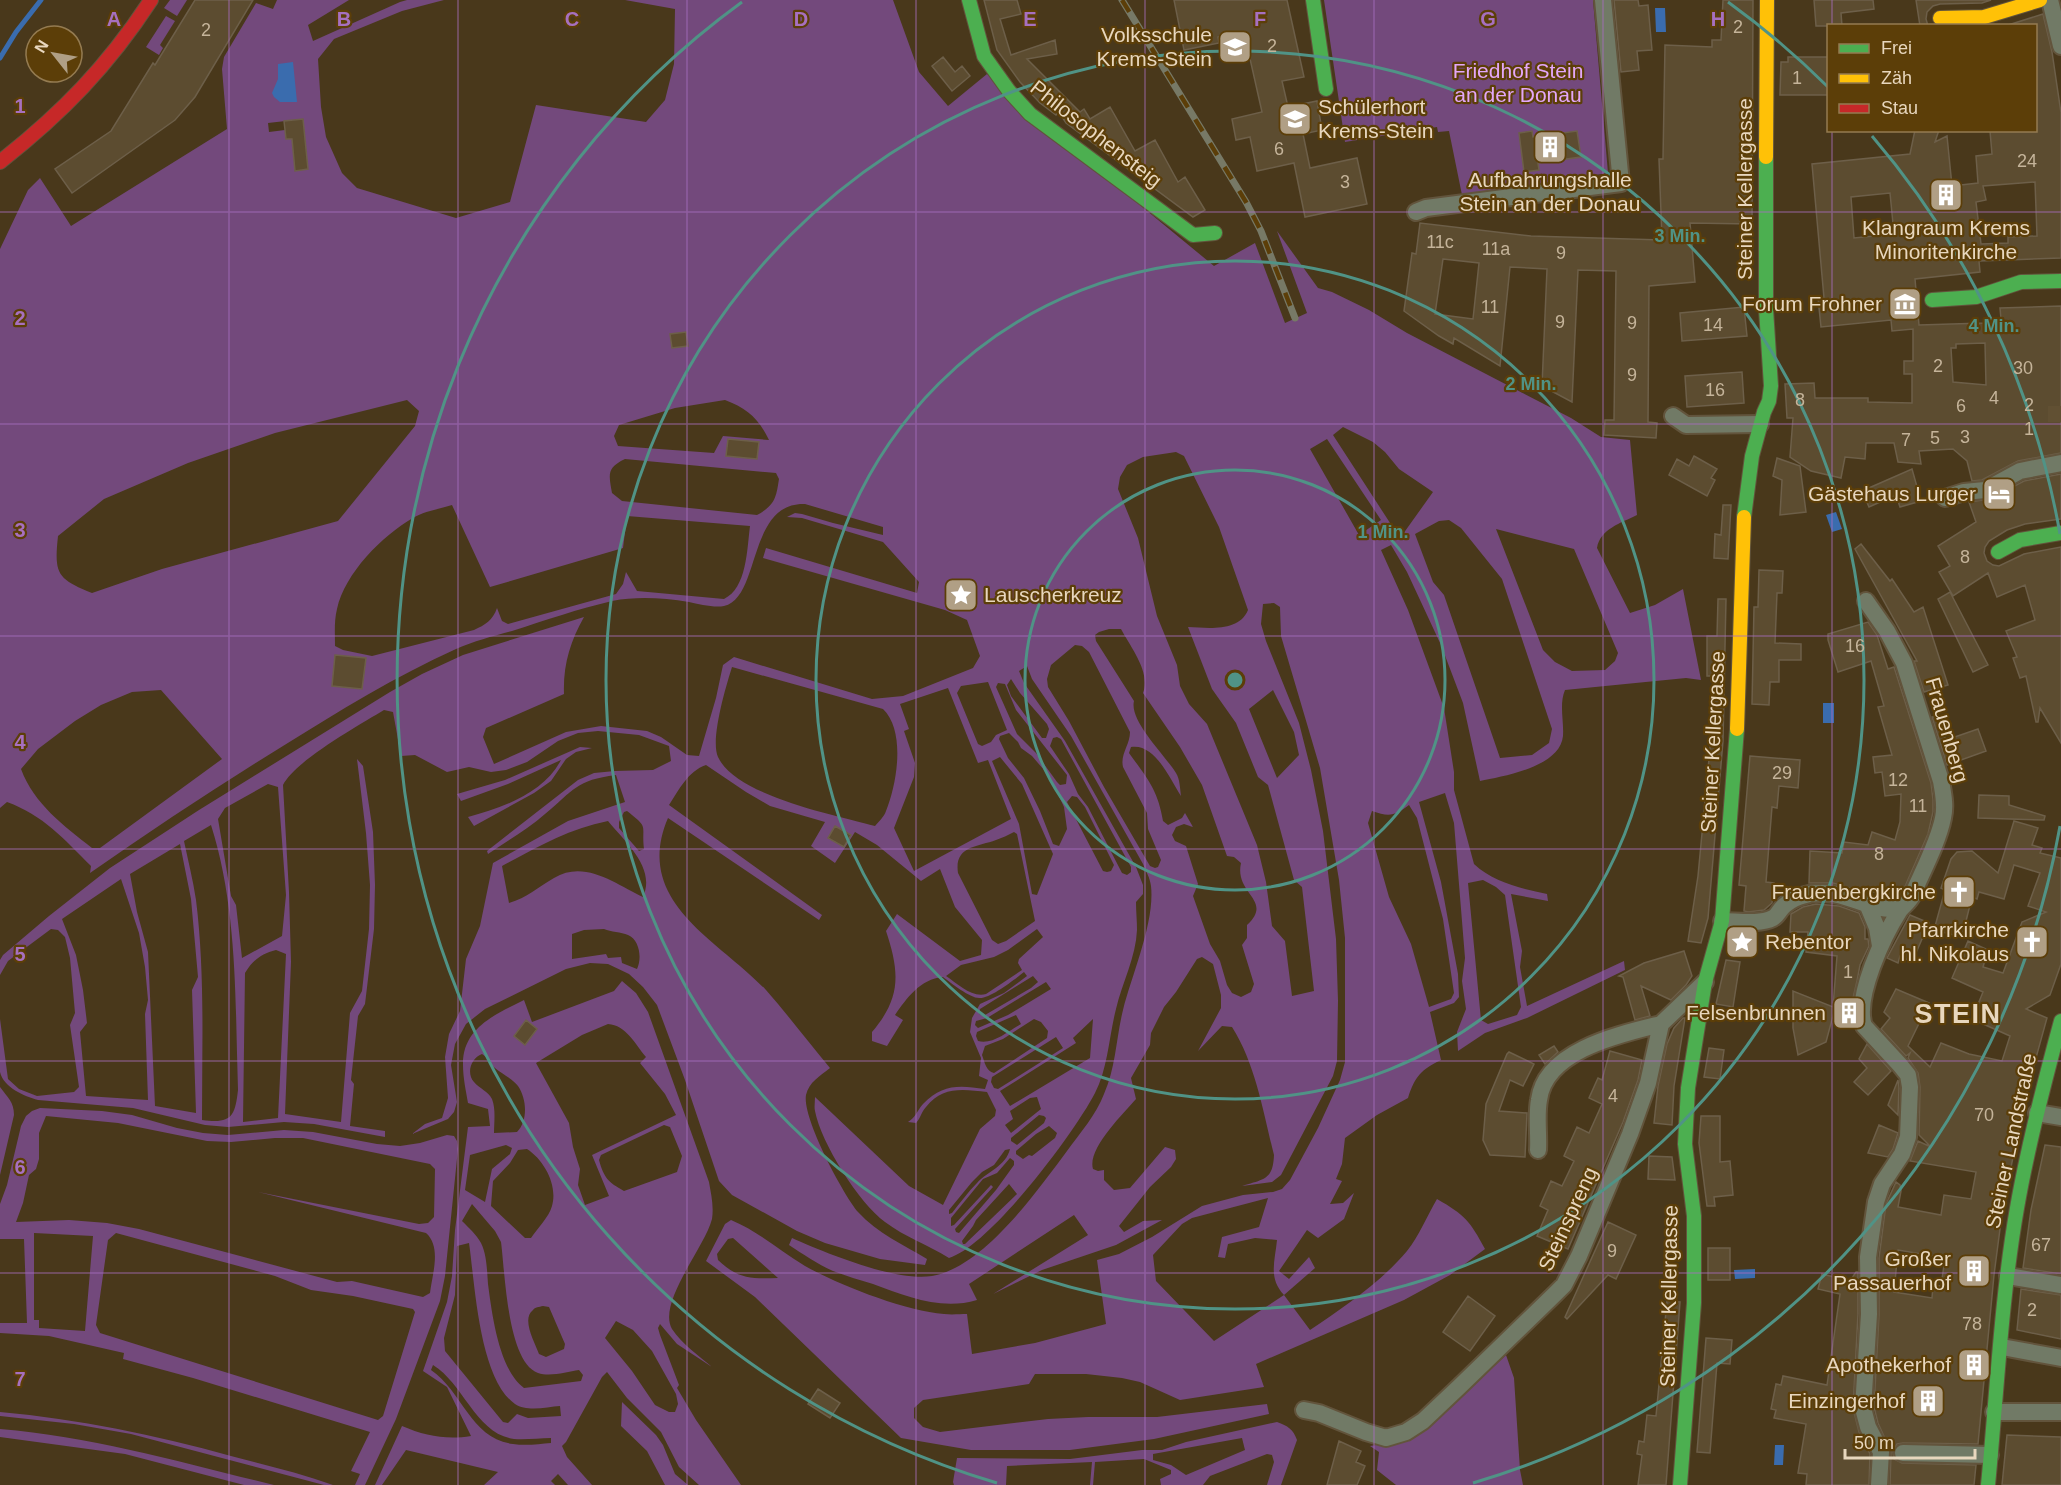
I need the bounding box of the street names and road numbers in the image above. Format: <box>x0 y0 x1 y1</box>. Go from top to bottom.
street label: Philosophensteig <box>1026 75 1166 192</box>
street label: Steiner Kellergasse <box>1733 98 1756 280</box>
street label: Steiner Kellergasse <box>1696 650 1729 834</box>
street label: Frauenberg <box>1921 675 1973 785</box>
street label: Steiner Landstraße <box>1981 1051 2040 1231</box>
street label: Steinspreng <box>1533 1163 1602 1274</box>
street label: Steiner Kellergasse <box>1655 1205 1682 1387</box>

